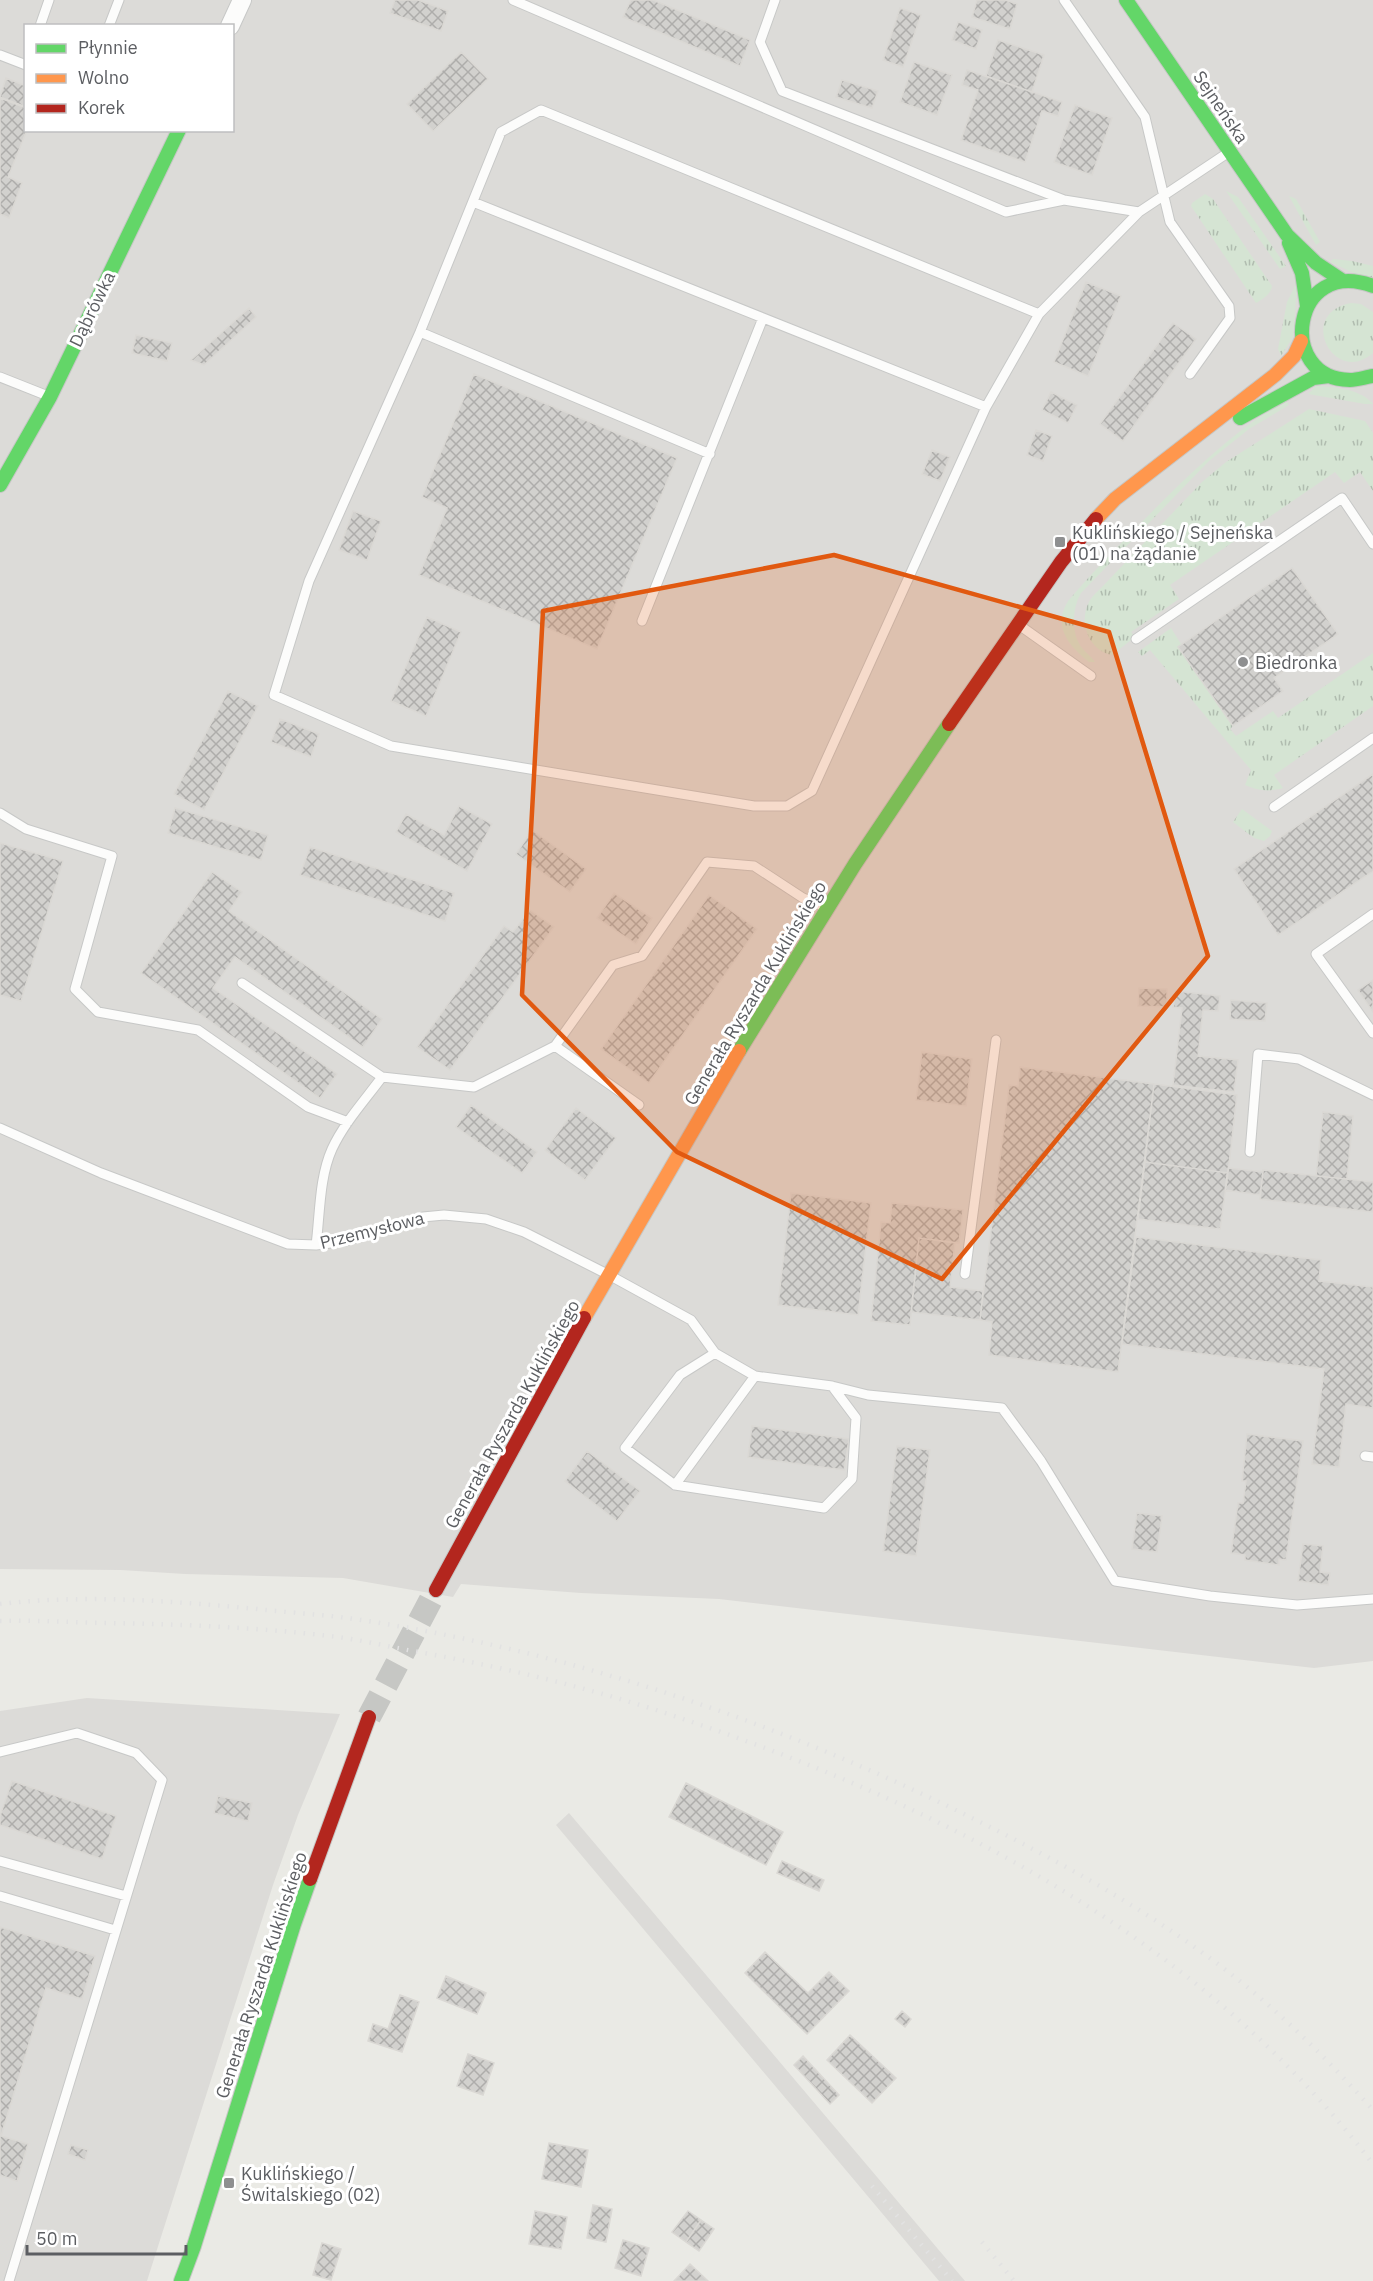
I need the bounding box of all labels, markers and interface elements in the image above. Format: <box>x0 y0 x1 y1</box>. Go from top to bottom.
legend <box>24 24 234 132</box>
text: Płynnie <box>78 36 138 59</box>
text: Wolno <box>78 66 129 89</box>
street label: Sejneńska <box>1188 66 1254 148</box>
text: Korek <box>78 96 125 119</box>
street label: Dąbrówka <box>64 267 120 351</box>
place label: Kuklińskiego / Sejneńska (01) na żądanie <box>1072 521 1273 565</box>
marker: Kuklińskiego / Sejneńska (01) na żądanie <box>1053 535 1067 549</box>
place label: Biedronka <box>1255 651 1338 674</box>
marker: Biedronka <box>1236 655 1250 669</box>
street label: Generała Ryszarda Kuklińskiego <box>679 877 831 1109</box>
street label: Przemysłowa <box>317 1206 427 1254</box>
street label: Generała Ryszarda Kuklińskiego <box>439 1296 585 1532</box>
street label: Generała Ryszarda Kuklińskiego <box>210 1849 312 2101</box>
place label: Kuklińskiego / Świtalskiego (02) <box>241 2162 381 2206</box>
marker: Kuklińskiego / Świtalskiego (02) <box>222 2176 236 2190</box>
scale bar <box>27 2218 186 2256</box>
text: 50 m <box>36 2227 78 2250</box>

